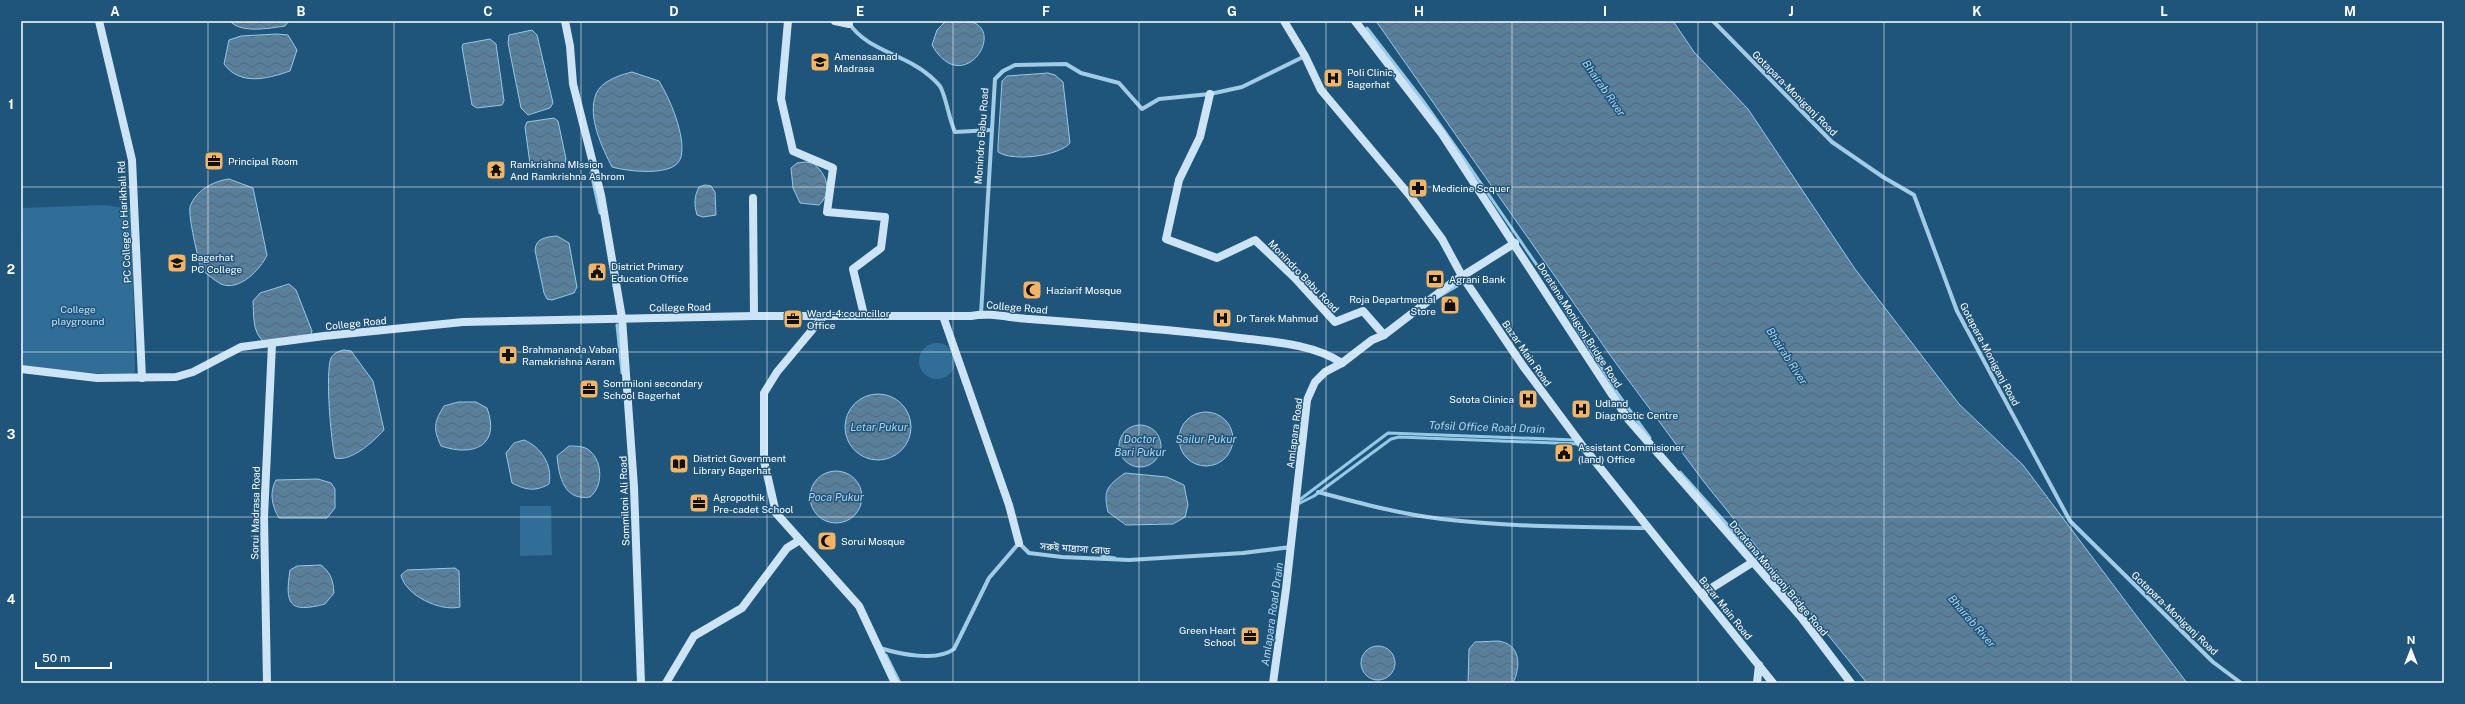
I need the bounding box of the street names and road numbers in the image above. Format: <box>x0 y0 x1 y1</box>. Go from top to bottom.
street label: Gotapara-Moniganj Road <box>1750 48 1840 138</box>
street label: Monindro Babu Road <box>972 87 990 185</box>
street label: PC College to Harikhali Rd <box>115 161 133 283</box>
street label: Monindro Babu Road <box>1266 237 1342 315</box>
street label: Doratana Monigonj Bridge Road <box>1535 260 1625 390</box>
street label: College Road <box>986 298 1048 316</box>
street label: College Road <box>649 300 711 314</box>
street label: Gotapara-Moniganj Road <box>1958 300 2022 408</box>
street label: College Road <box>325 314 387 332</box>
street label: Bazar Main Road <box>1500 318 1554 388</box>
street label: Amlapara Road <box>1284 397 1304 469</box>
street label: Sommiloni Ali Road <box>616 456 632 546</box>
street label: Sorui Madrasa Road <box>248 466 262 560</box>
street label: Doratana Monigonj Bridge Road <box>1727 518 1831 638</box>
street label: সরুই মাদ্রাসা রোড <box>1039 539 1111 556</box>
street label: Gotapara-Moniganj Road <box>2129 569 2221 657</box>
street label: Bazar Main Road <box>1697 574 1755 642</box>

